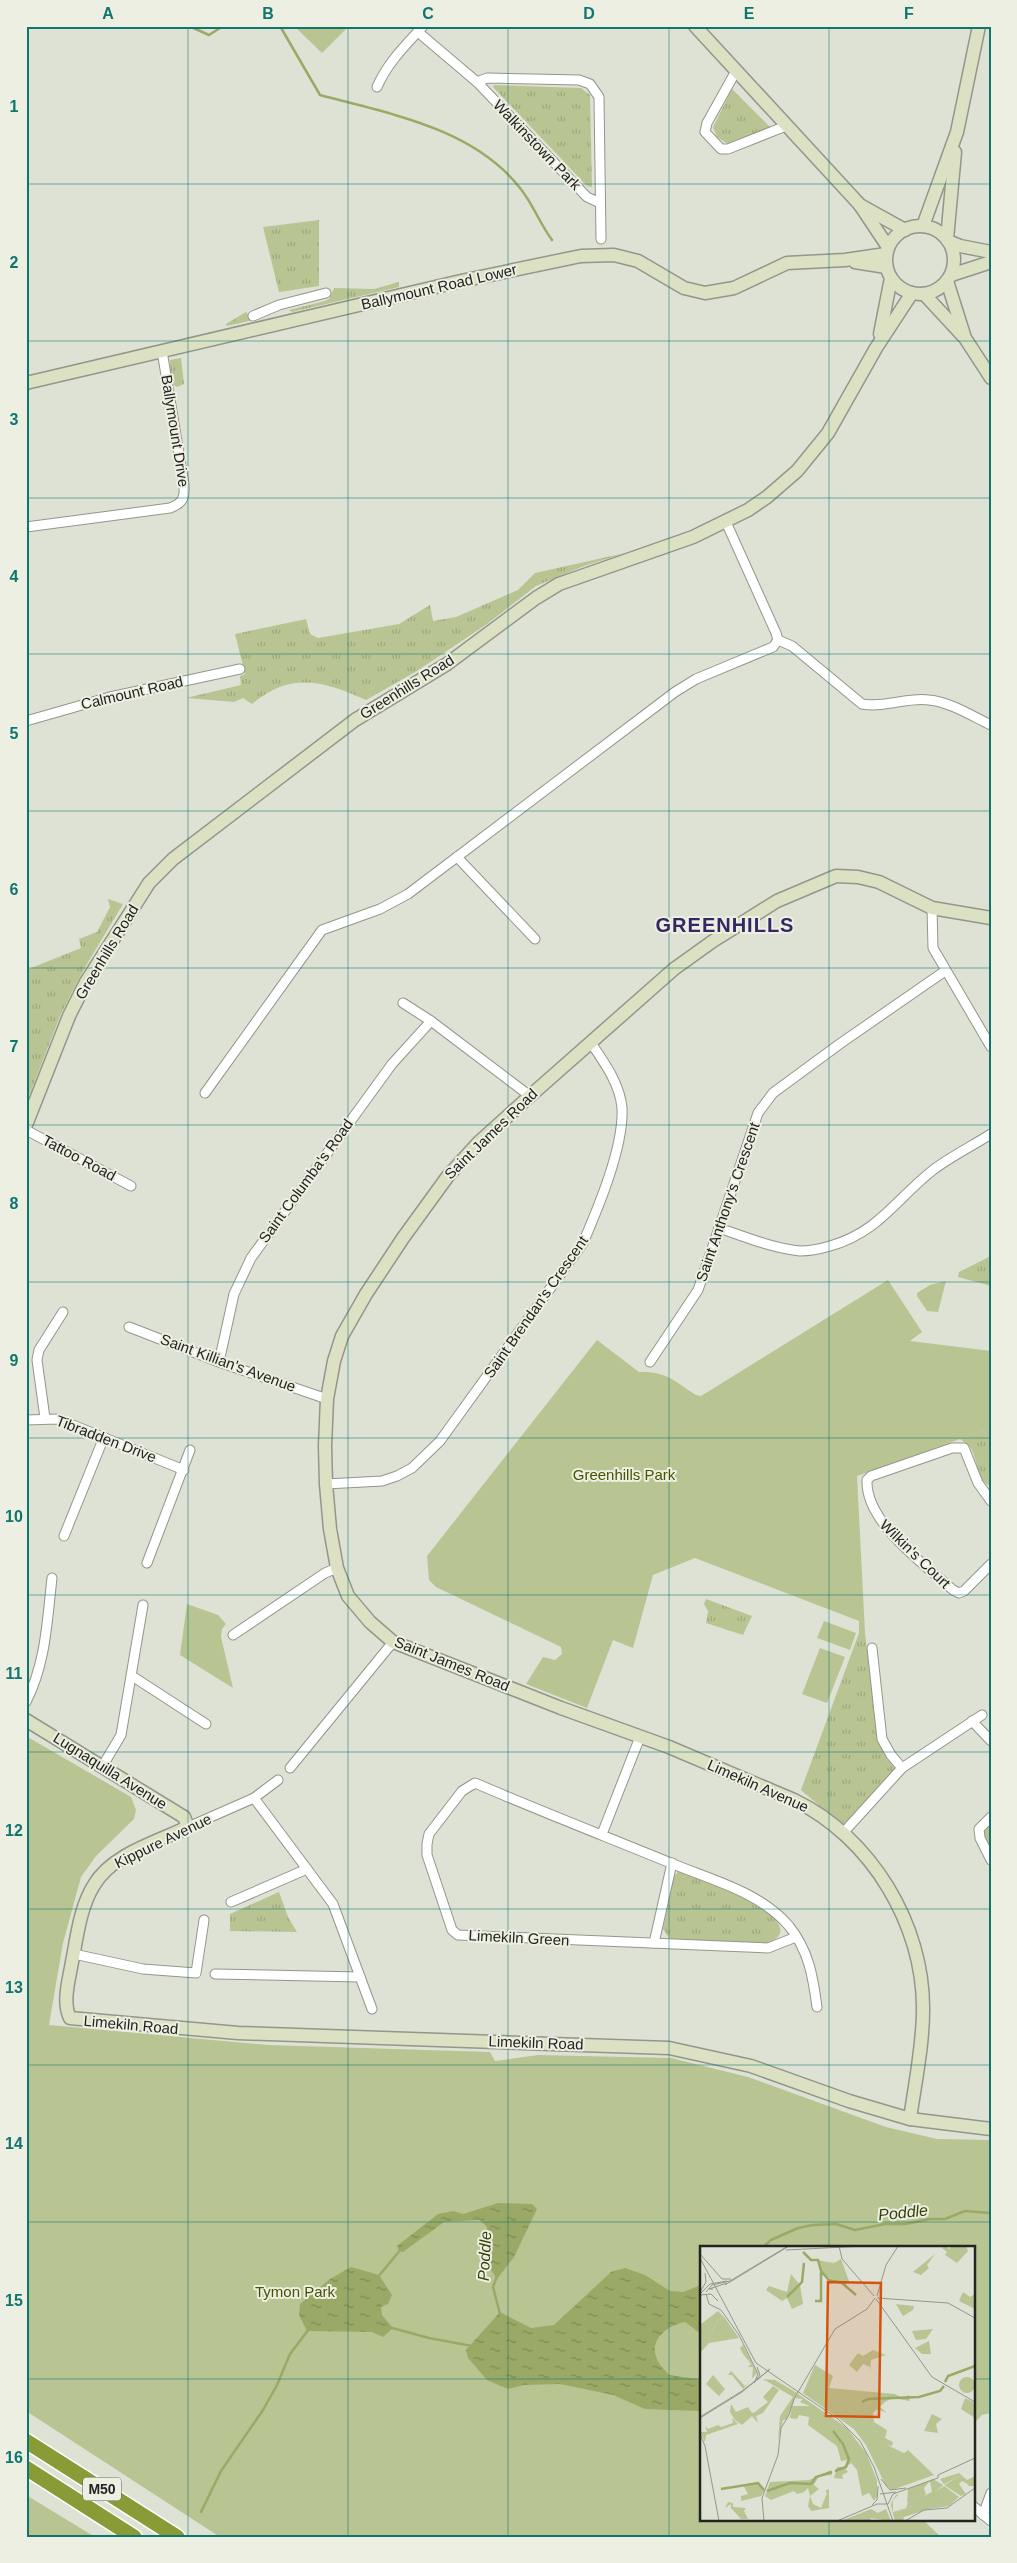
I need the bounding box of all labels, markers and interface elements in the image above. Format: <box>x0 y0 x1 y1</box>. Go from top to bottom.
text: A <box>102 5 114 22</box>
text: B <box>262 5 274 22</box>
text: C <box>422 5 434 22</box>
text: D <box>583 5 595 22</box>
text: E <box>744 5 755 22</box>
text: F <box>904 5 914 22</box>
street label: Walkinstown Park <box>490 96 585 194</box>
text: 1 <box>10 98 19 115</box>
text: 2 <box>10 254 19 271</box>
street label: Ballymount Road Lower <box>359 260 518 313</box>
street label: Ballymount Drive <box>158 374 193 488</box>
text: 3 <box>10 411 19 428</box>
text: 4 <box>10 568 19 585</box>
street label: Greenhills Road <box>357 651 457 722</box>
street label: Calmount Road <box>79 673 185 713</box>
text: 5 <box>10 725 19 742</box>
text: 6 <box>10 881 19 898</box>
street label: Greenhills Road <box>72 901 142 1002</box>
district label: GREENHILLS <box>656 914 794 936</box>
text: 7 <box>10 1038 19 1055</box>
street label: Saint James Road <box>441 1085 541 1182</box>
street label: Saint Columba's Road <box>255 1116 356 1246</box>
street label: Saint Anthony's Crescent <box>692 1119 763 1284</box>
street label: Tattoo Road <box>40 1131 119 1184</box>
text: 8 <box>10 1195 19 1212</box>
street label: Saint Brendan's Crescent <box>480 1232 592 1381</box>
street label: Saint Killian's Avenue <box>158 1330 298 1395</box>
text: 9 <box>10 1352 19 1369</box>
street label: Tibradden Drive <box>54 1412 159 1465</box>
park label: Greenhills Park <box>573 1466 676 1483</box>
text: 10 <box>5 1508 23 1525</box>
street label: Wilkin's Court <box>877 1516 955 1592</box>
street label: Saint James Road <box>392 1633 512 1694</box>
text: 11 <box>6 1665 23 1682</box>
street label: Lugnaquilla Avenue <box>50 1729 170 1812</box>
street label: Limekiln Avenue <box>705 1756 811 1815</box>
street label: Kippure Avenue <box>112 1810 214 1871</box>
text: 12 <box>5 1822 23 1839</box>
street label: Limekiln Green <box>468 1926 570 1949</box>
text: 13 <box>5 1979 23 1996</box>
street label: Limekiln Road <box>83 2012 179 2037</box>
street label: Limekiln Road <box>488 2032 584 2053</box>
text: 14 <box>5 2135 23 2152</box>
water label: Poddle <box>877 2201 929 2224</box>
water label: Poddle <box>475 2231 494 2281</box>
inset map <box>700 2246 974 2520</box>
park label: Tymon Park <box>255 2283 336 2300</box>
text: 15 <box>5 2292 23 2309</box>
text: 16 <box>5 2449 23 2466</box>
road number: M50 <box>83 2478 121 2500</box>

